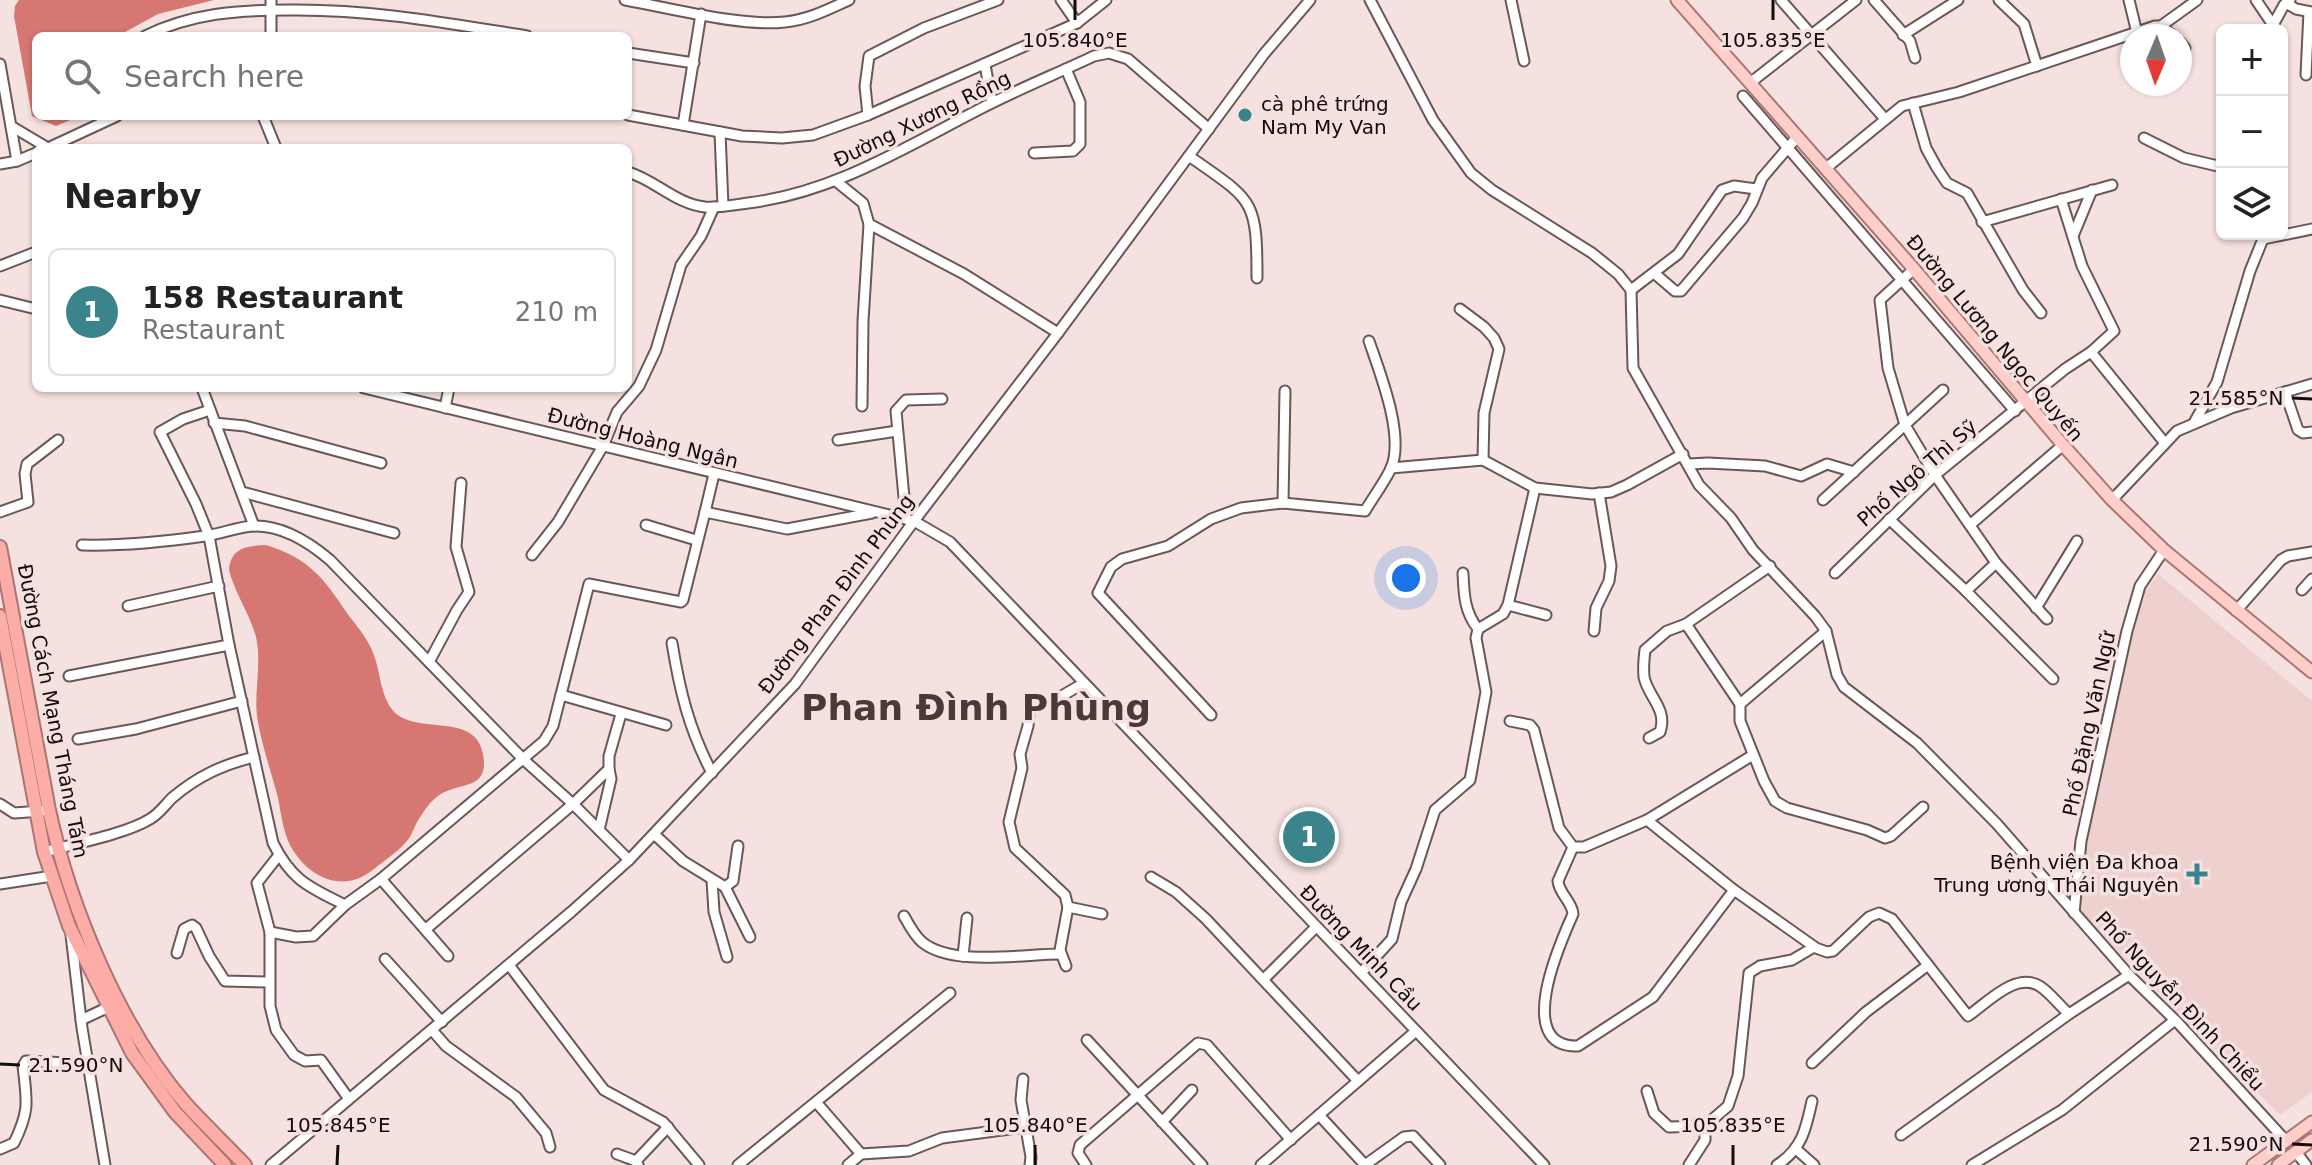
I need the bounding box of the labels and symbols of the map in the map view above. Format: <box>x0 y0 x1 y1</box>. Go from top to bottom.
north arrow <box>2120 24 2192 96</box>
text: 105.840°E <box>1022 28 1128 52</box>
text: 105.835°E <box>1720 28 1826 52</box>
street label: Đường Xương Rồng <box>830 66 1014 172</box>
place label: cà phê trứng Nam My Van <box>1261 92 1389 139</box>
marker: cà phê trứng Nam My Van <box>1236 106 1254 124</box>
street label: Đường Lương Ngọc Quyến <box>1901 230 2089 446</box>
text: 21.585°N <box>2189 386 2283 410</box>
street label: Đường Hoàng Ngân <box>545 403 741 473</box>
street label: Phố Ngô Thì Sỹ <box>1852 414 1982 532</box>
street label: Đường Phan Đình Phùng <box>753 489 919 699</box>
your location <box>1386 558 1426 598</box>
street label: Đường Cách Mạng Tháng Tám <box>13 562 93 860</box>
street label: Phố Đặng Văn Ngữ <box>2058 628 2121 819</box>
district label: Phan Đình Phùng <box>801 687 1151 728</box>
pin: 1 <box>1283 807 1335 867</box>
place label: Bệnh viện Đa khoa Trung ương Thái Nguyên <box>1933 850 2179 897</box>
marker: Bệnh viện Đa khoa Trung ương Thái Nguyên <box>2186 863 2208 885</box>
street label: Đường Minh Cầu <box>1295 880 1427 1016</box>
street label: Phố Nguyễn Đình Chiểu <box>2090 906 2270 1096</box>
text: 21.590°N <box>29 1053 123 1077</box>
text: 105.845°E <box>285 1113 391 1137</box>
text: 105.840°E <box>982 1113 1088 1137</box>
text: 105.835°E <box>1680 1113 1786 1137</box>
text: 21.590°N <box>2189 1132 2283 1156</box>

